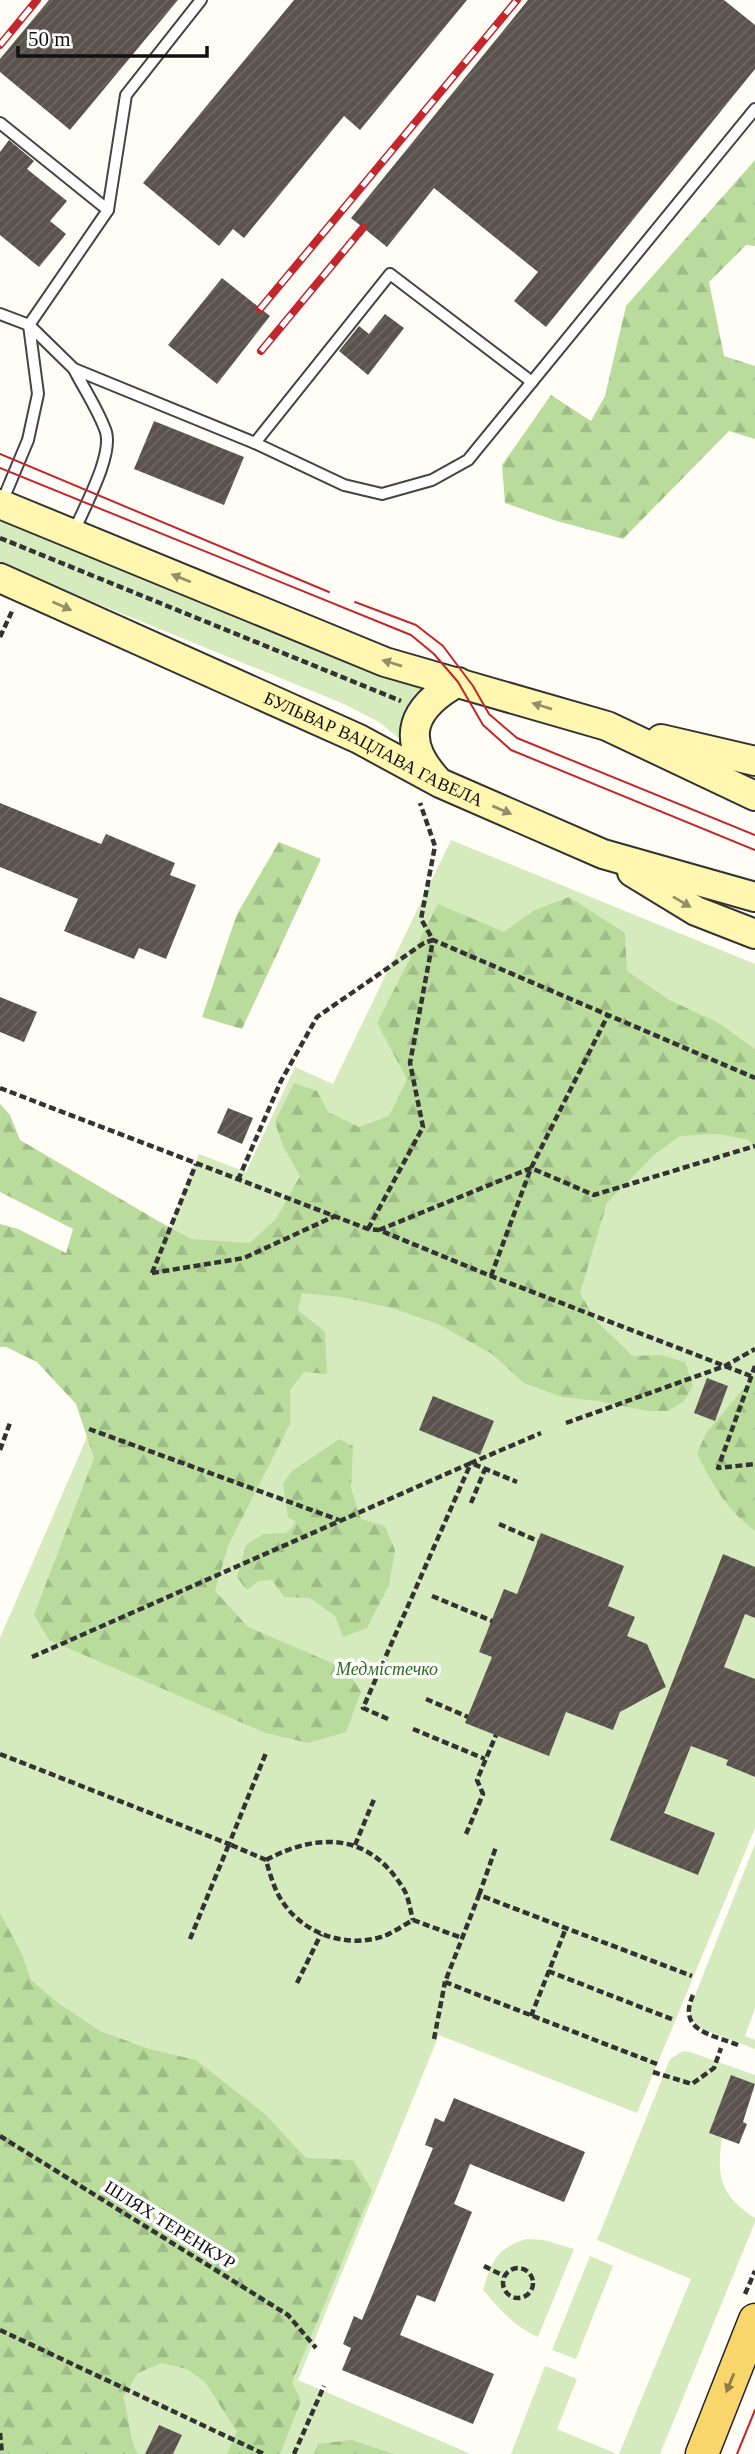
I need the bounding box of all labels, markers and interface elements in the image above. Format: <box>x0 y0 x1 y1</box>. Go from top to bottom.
scale bar <box>18 14 206 58</box>
text: 50 m <box>28 27 71 51</box>
one-way arrow <box>171 573 192 584</box>
one-way arrow <box>52 601 73 612</box>
one-way arrow <box>381 658 402 668</box>
street label: БУЛЬВАР ВАЦЛАВА ГАВЕЛА <box>261 688 486 811</box>
one-way arrow <box>531 701 552 711</box>
one-way arrow <box>492 804 512 816</box>
one-way arrow <box>673 896 692 909</box>
park label: Медмістечко <box>335 1659 438 1679</box>
street label: ШЛЯХ ТЕРЕНКУР <box>101 2177 239 2273</box>
one-way arrow <box>724 2373 735 2394</box>

